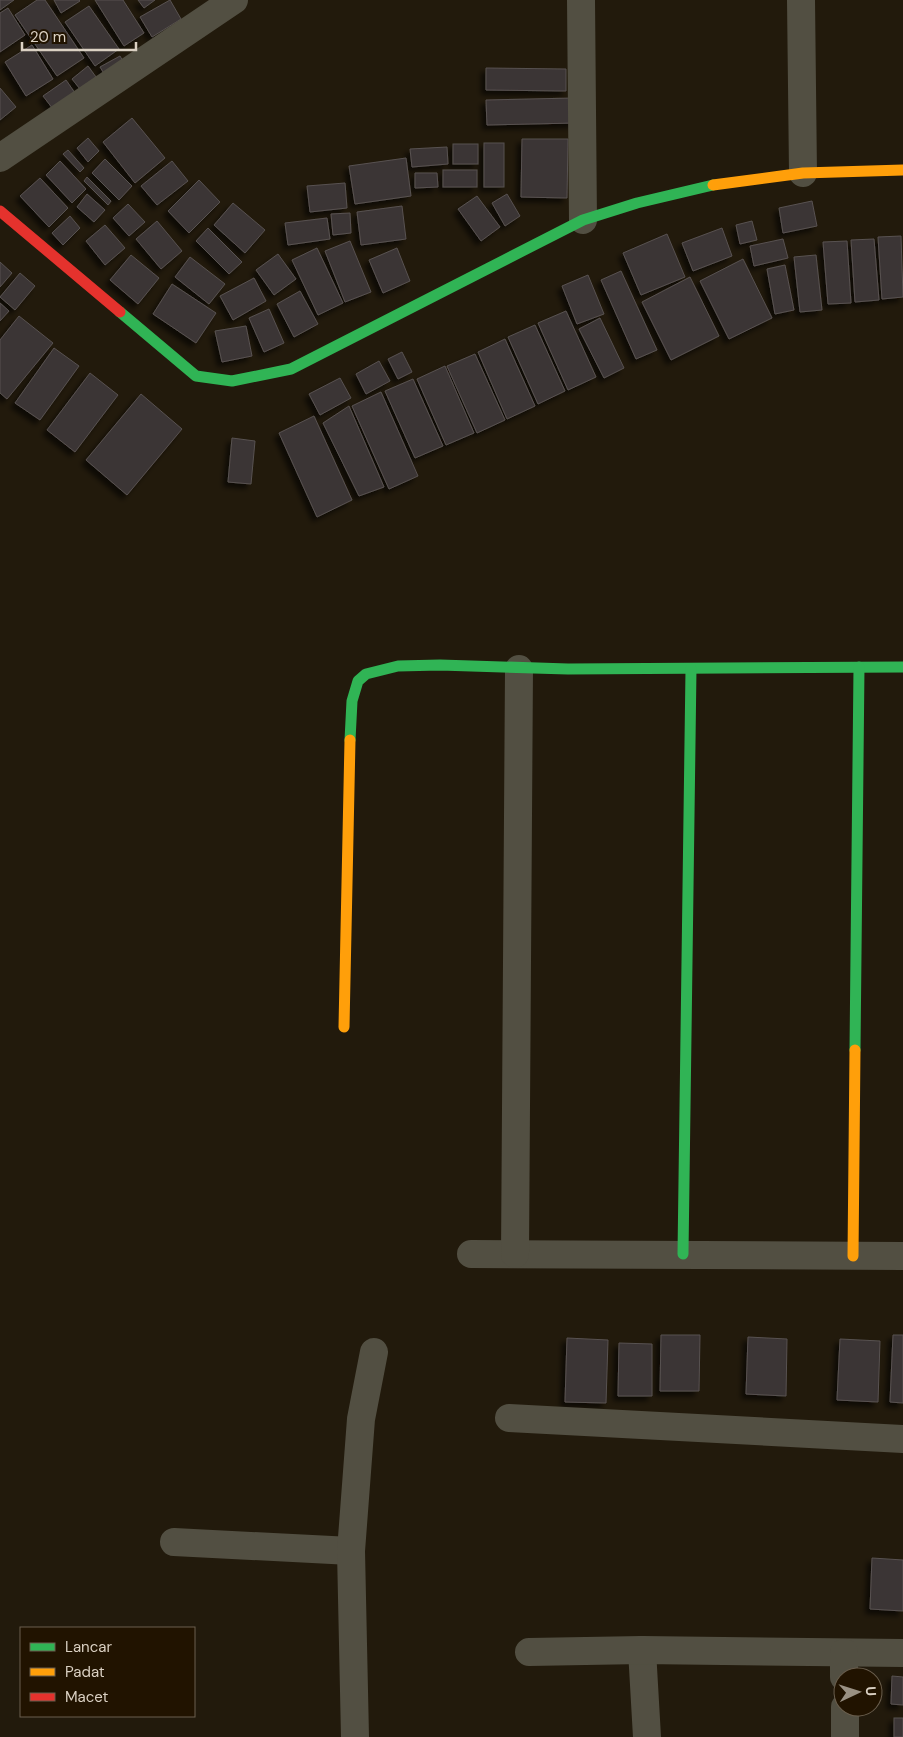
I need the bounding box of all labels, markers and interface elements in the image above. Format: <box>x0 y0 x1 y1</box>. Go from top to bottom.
scale bar <box>22 20 136 52</box>
text: 20 m <box>30 27 66 47</box>
legend <box>20 1627 195 1717</box>
text: Lancar <box>65 1637 112 1657</box>
text: Padat <box>65 1662 105 1682</box>
north arrow <box>833 1667 883 1717</box>
text: U <box>862 1686 880 1697</box>
text: Macet <box>65 1687 109 1707</box>

